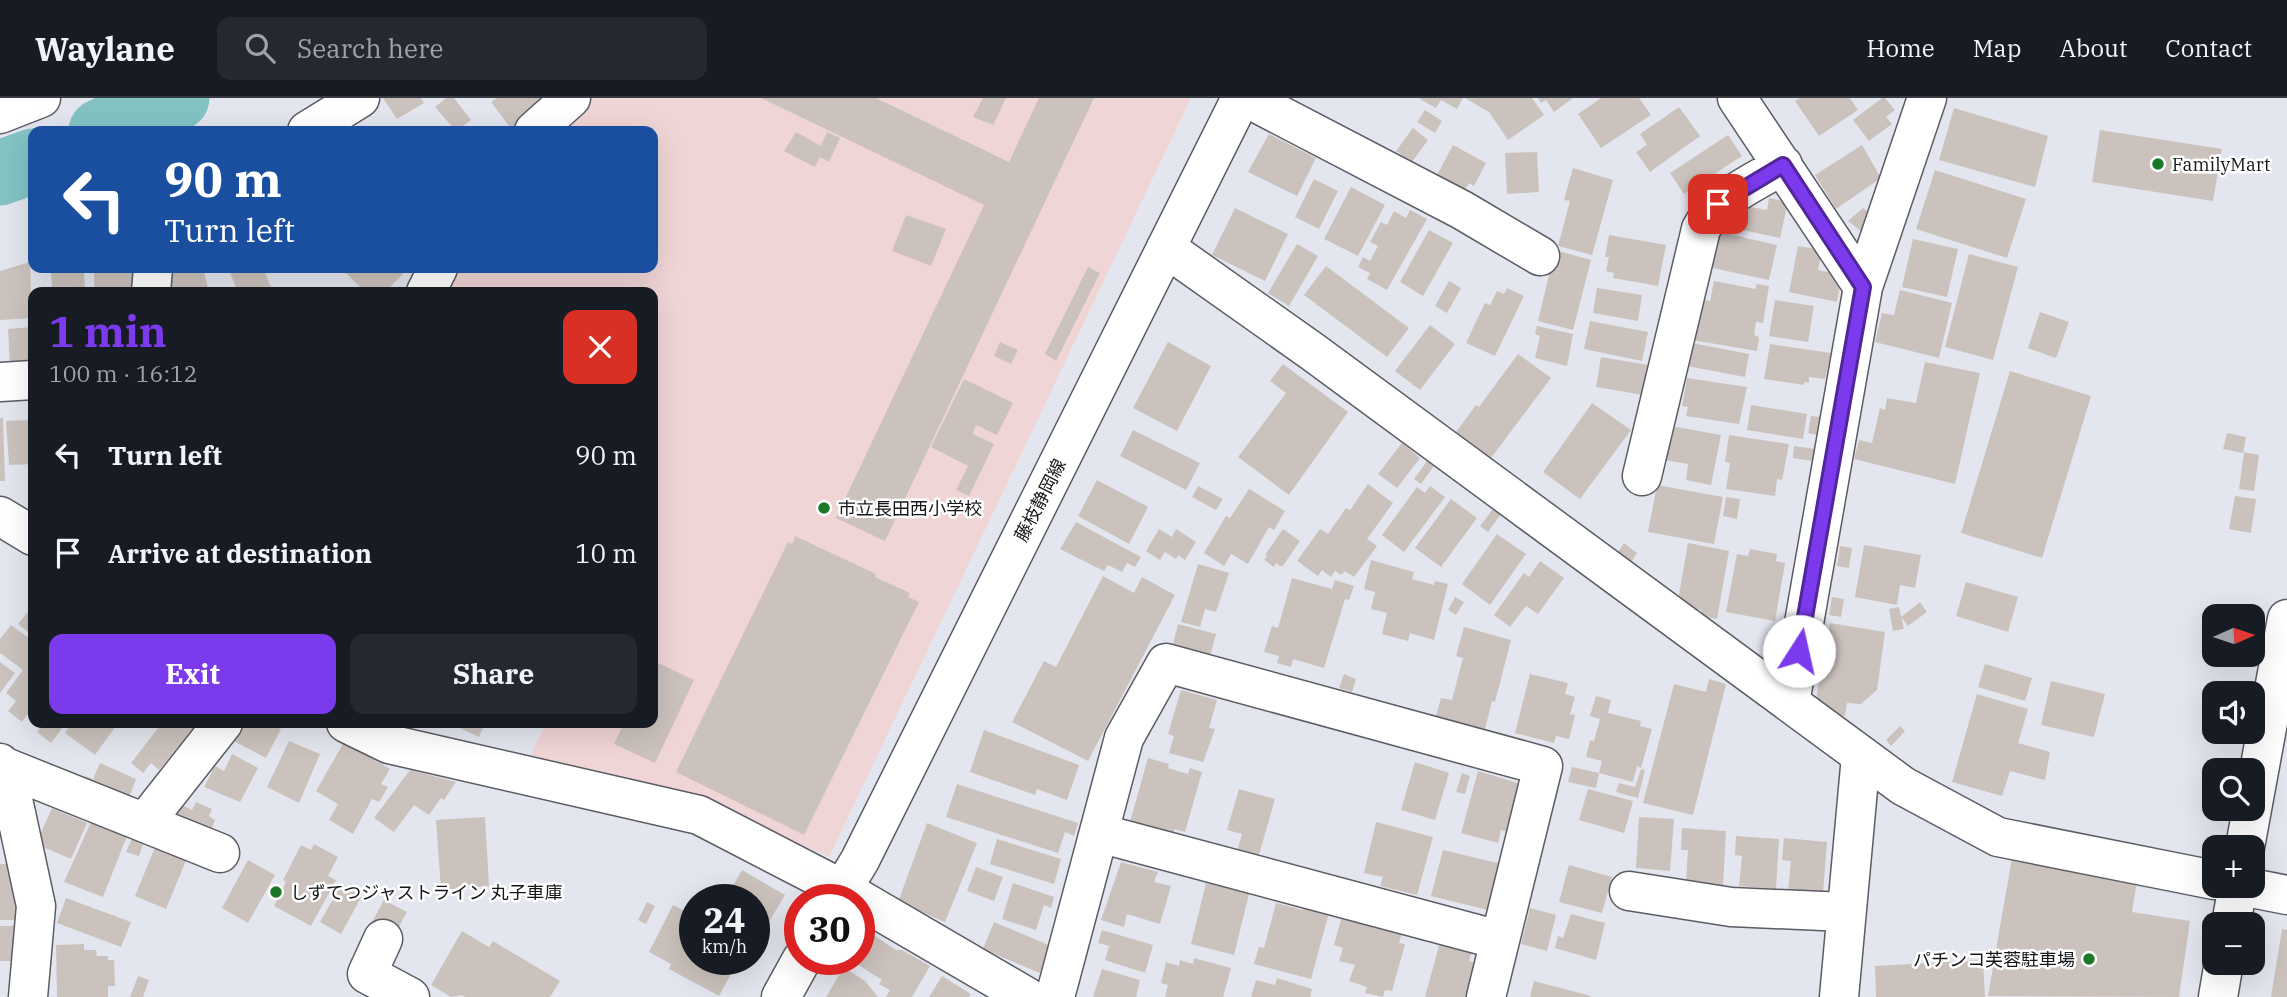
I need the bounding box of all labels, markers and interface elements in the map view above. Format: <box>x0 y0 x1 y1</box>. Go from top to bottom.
search box <box>217 17 707 80</box>
text: Waylane <box>35 27 175 70</box>
icon: search <box>241 29 279 67</box>
text: Search here <box>297 31 443 65</box>
text: Home <box>1867 32 1935 64</box>
text: Map <box>1973 32 2021 64</box>
text: About <box>2059 32 2127 64</box>
text: Contact <box>2165 32 2252 64</box>
text: 90 m <box>164 147 282 210</box>
place label: FamilyMart <box>2172 153 2270 176</box>
icon: left <box>49 154 140 245</box>
marker: FamilyMart <box>2150 156 2166 172</box>
pin <box>1688 174 1748 234</box>
icon: arrive <box>1699 185 1737 223</box>
text: Turn left <box>164 209 295 251</box>
text: 1 min <box>49 304 167 359</box>
button: close <box>563 310 637 384</box>
text: 100 m · 16:12 <box>49 358 198 388</box>
icon: left <box>49 436 87 474</box>
text: Turn left <box>108 438 222 472</box>
text: 90 m <box>575 438 637 472</box>
street label: 藤枝静岡線 <box>1009 455 1071 545</box>
place label: 市立長田西小学校 <box>838 497 982 520</box>
marker: 市立長田西小学校 <box>816 500 832 516</box>
icon: arrive <box>49 534 87 572</box>
text: Arrive at destination <box>108 536 372 570</box>
text: 10 m <box>575 536 637 570</box>
north arrow <box>2202 604 2264 667</box>
map controls <box>2202 604 2265 975</box>
position arrow <box>1762 614 1836 688</box>
button: Exit <box>49 634 336 714</box>
button: Share <box>350 634 637 714</box>
button: sound <box>2202 681 2265 744</box>
button: search <box>2202 758 2265 821</box>
button: + <box>2202 835 2265 898</box>
place label: しずてつジャストライン 丸子車庫 <box>290 881 563 904</box>
marker: しずてつジャストライン 丸子車庫 <box>268 884 284 900</box>
speed limit sign: 30 <box>784 884 875 975</box>
text: 24 <box>703 897 746 943</box>
button: − <box>2202 912 2265 975</box>
text: km/h <box>702 935 747 958</box>
place label: パチンコ芙蓉駐車場 <box>1913 948 2075 971</box>
marker: パチンコ芙蓉駐車場 <box>2081 951 2097 967</box>

